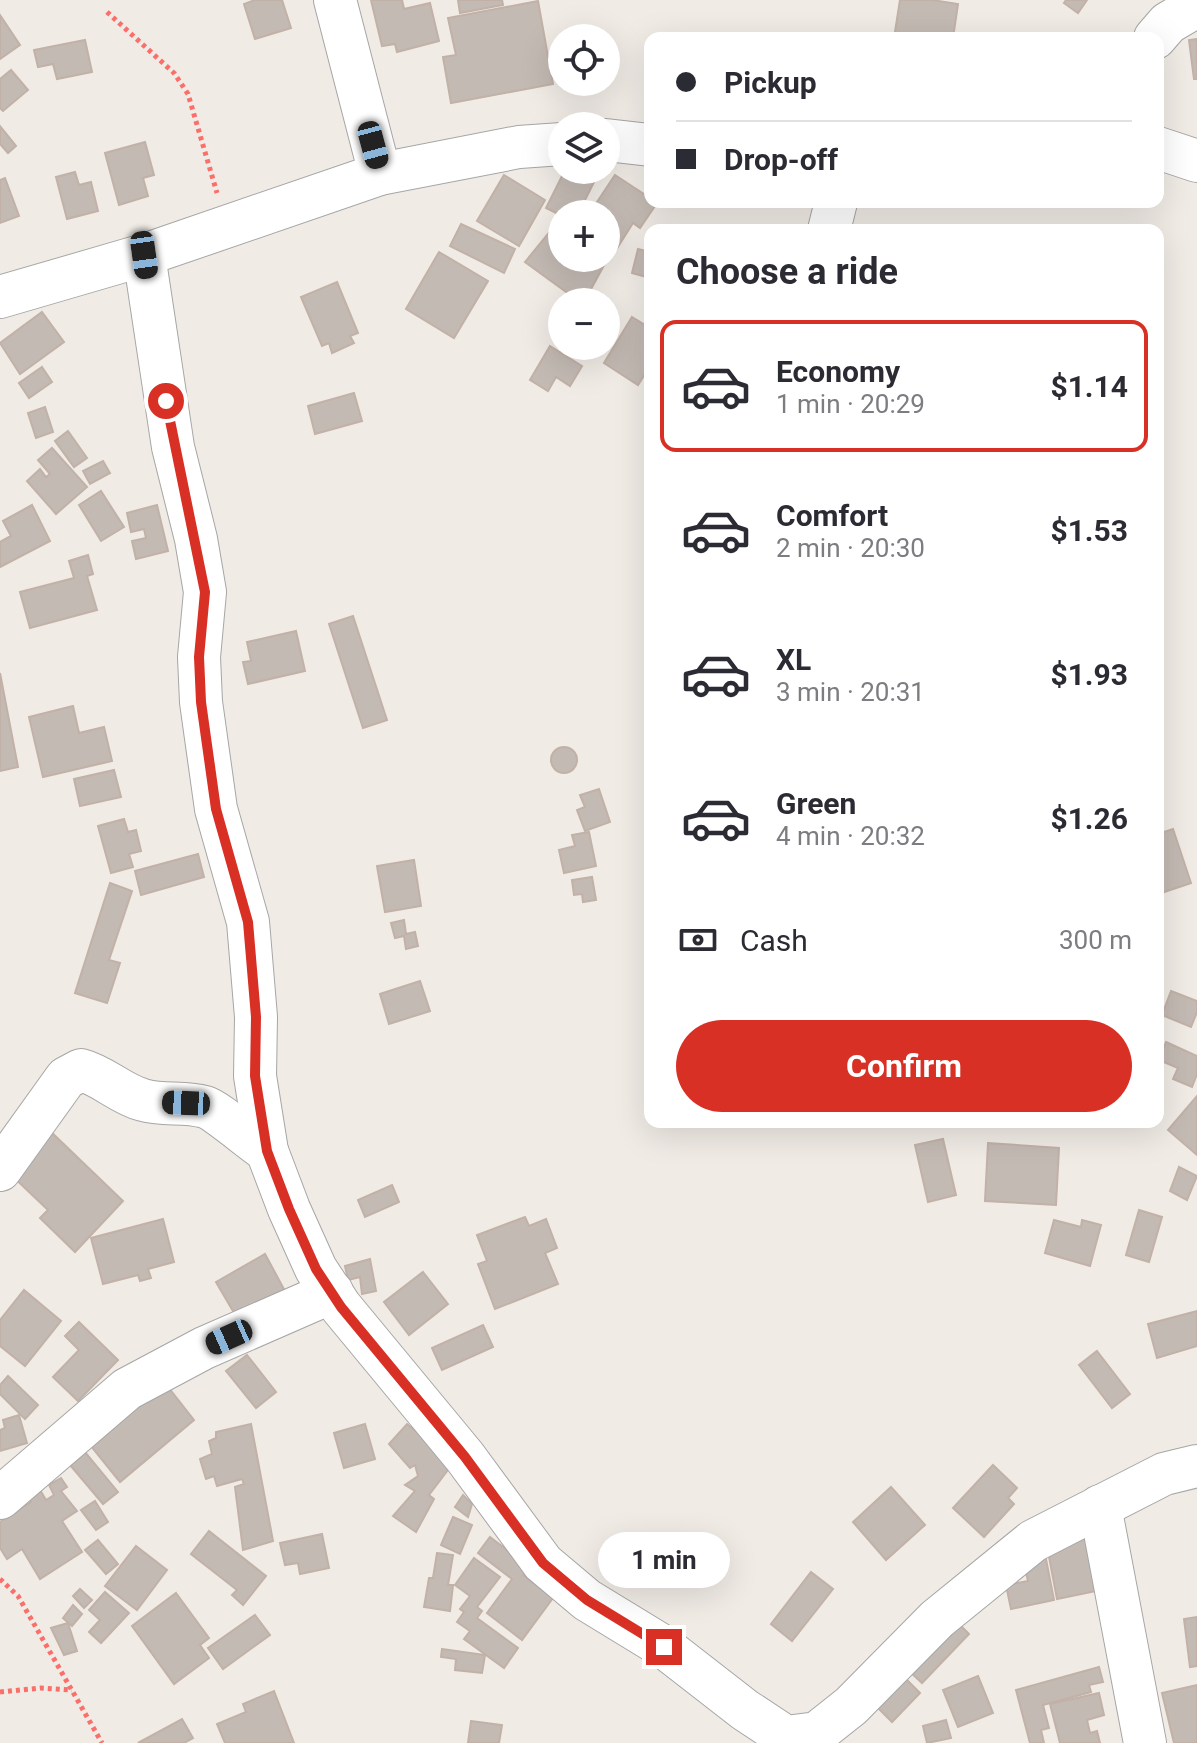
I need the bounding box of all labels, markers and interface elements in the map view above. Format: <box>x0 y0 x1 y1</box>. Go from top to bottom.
map controls <box>548 24 620 360</box>
button: locate <box>548 24 620 96</box>
text: Pickup <box>724 65 817 100</box>
button: layers <box>548 112 620 184</box>
car <box>355 119 391 171</box>
text: Drop-off <box>724 142 838 177</box>
button: + <box>548 200 620 272</box>
car <box>129 230 159 280</box>
text: Choose a ride <box>676 251 898 293</box>
button: − <box>548 288 620 360</box>
icon: car <box>680 350 752 422</box>
text: Economy <box>776 354 900 389</box>
text: $1.14 <box>1050 369 1128 404</box>
route start <box>148 383 184 419</box>
text: 1 min · 20:29 <box>776 389 925 419</box>
icon: car <box>680 494 752 566</box>
text: Comfort <box>776 498 888 533</box>
text: $1.53 <box>1050 513 1128 548</box>
text: 2 min · 20:30 <box>776 533 925 563</box>
icon: car <box>680 638 752 710</box>
text: XL <box>776 642 811 677</box>
text: $1.93 <box>1050 657 1128 692</box>
text: 3 min · 20:31 <box>776 677 925 707</box>
icon: car <box>680 782 752 854</box>
text: Green <box>776 786 856 821</box>
text: $1.26 <box>1050 801 1128 836</box>
text: 4 min · 20:32 <box>776 821 925 851</box>
icon: cash <box>676 918 720 962</box>
text: Cash <box>740 923 808 958</box>
text: 300 m <box>1059 925 1132 955</box>
button: Confirm <box>676 1020 1132 1112</box>
car <box>162 1090 210 1116</box>
car <box>202 1316 256 1358</box>
callout: 1 min <box>598 1531 730 1587</box>
text: 1 min <box>631 1545 697 1575</box>
route end <box>646 1629 682 1665</box>

